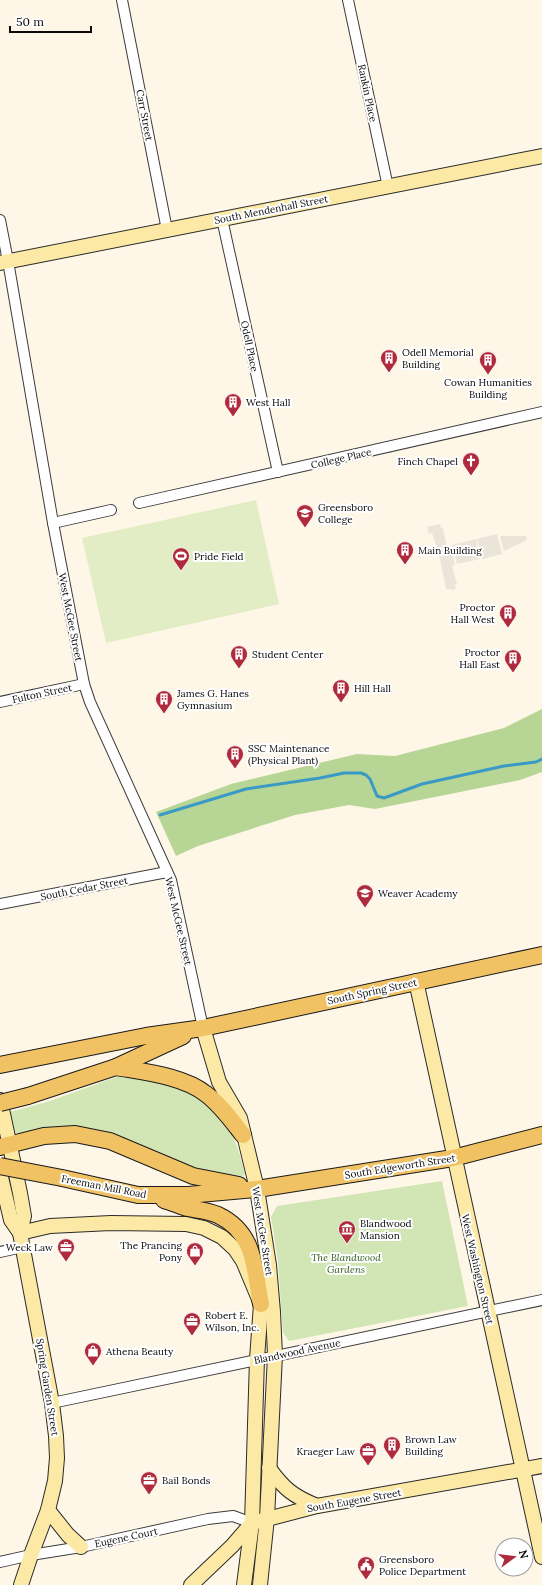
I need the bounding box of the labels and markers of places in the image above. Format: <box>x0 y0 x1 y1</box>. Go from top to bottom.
place label: Odell Memorial Building <box>402 346 474 371</box>
building icon: Odell Memorial Building <box>379 348 399 373</box>
building icon: Cowan Humanities Building <box>478 350 498 375</box>
place label: Cowan Humanities Building <box>444 376 532 401</box>
building icon: West Hall <box>223 392 243 417</box>
place label: West Hall <box>246 396 291 409</box>
church icon: Finch Chapel <box>461 451 481 476</box>
place label: Finch Chapel <box>398 455 458 468</box>
place label: Greensboro College <box>318 501 373 526</box>
school or university icon: Greensboro College <box>295 503 315 528</box>
building icon: Main Building <box>395 540 415 565</box>
place label: Main Building <box>418 544 482 557</box>
sports icon: Pride Field <box>171 546 191 571</box>
place label: Pride Field <box>194 550 244 563</box>
place label: Proctor Hall West <box>451 601 496 626</box>
building icon: Proctor Hall West <box>498 603 518 628</box>
building icon: Student Center <box>229 644 249 669</box>
place label: Proctor Hall East <box>459 646 501 671</box>
place label: Student Center <box>252 648 324 661</box>
building icon: Proctor Hall East <box>503 648 523 673</box>
building icon: Hill Hall <box>331 678 351 703</box>
place label: Hill Hall <box>354 682 391 695</box>
place label: James G. Hanes Gymnasium <box>176 687 249 712</box>
building icon: James G. Hanes Gymnasium <box>154 689 174 714</box>
place label: SSC Maintenance (Physical Plant) <box>248 742 330 767</box>
building icon: SSC Maintenance (Physical Plant) <box>225 744 245 769</box>
school or university icon: Weaver Academy <box>355 883 375 908</box>
place label: Weaver Academy <box>378 887 458 900</box>
place label: Blandwood Mansion <box>360 1217 412 1242</box>
museum icon: Blandwood Mansion <box>337 1219 357 1244</box>
office icon: Weck Law <box>56 1237 76 1262</box>
place label: The Prancing Pony <box>120 1239 183 1264</box>
place label: Weck Law <box>6 1241 53 1254</box>
shop icon: The Prancing Pony <box>185 1241 205 1266</box>
place label: Robert E. Wilson, Inc. <box>205 1309 259 1334</box>
office icon: Robert E. Wilson, Inc. <box>182 1311 202 1336</box>
shop icon: Athena Beauty <box>83 1341 103 1366</box>
place label: Athena Beauty <box>105 1345 174 1358</box>
place label: Brown Law Building <box>405 1433 457 1458</box>
building icon: Brown Law Building <box>382 1435 402 1460</box>
office icon: Kraeger Law <box>358 1441 378 1466</box>
place label: Kraeger Law <box>296 1445 355 1458</box>
office icon: Bail Bonds <box>139 1470 159 1495</box>
place label: Bail Bonds <box>162 1474 211 1487</box>
place label: Greensboro Police Department <box>379 1553 466 1578</box>
public building icon: Greensboro Police Department <box>356 1555 376 1580</box>

